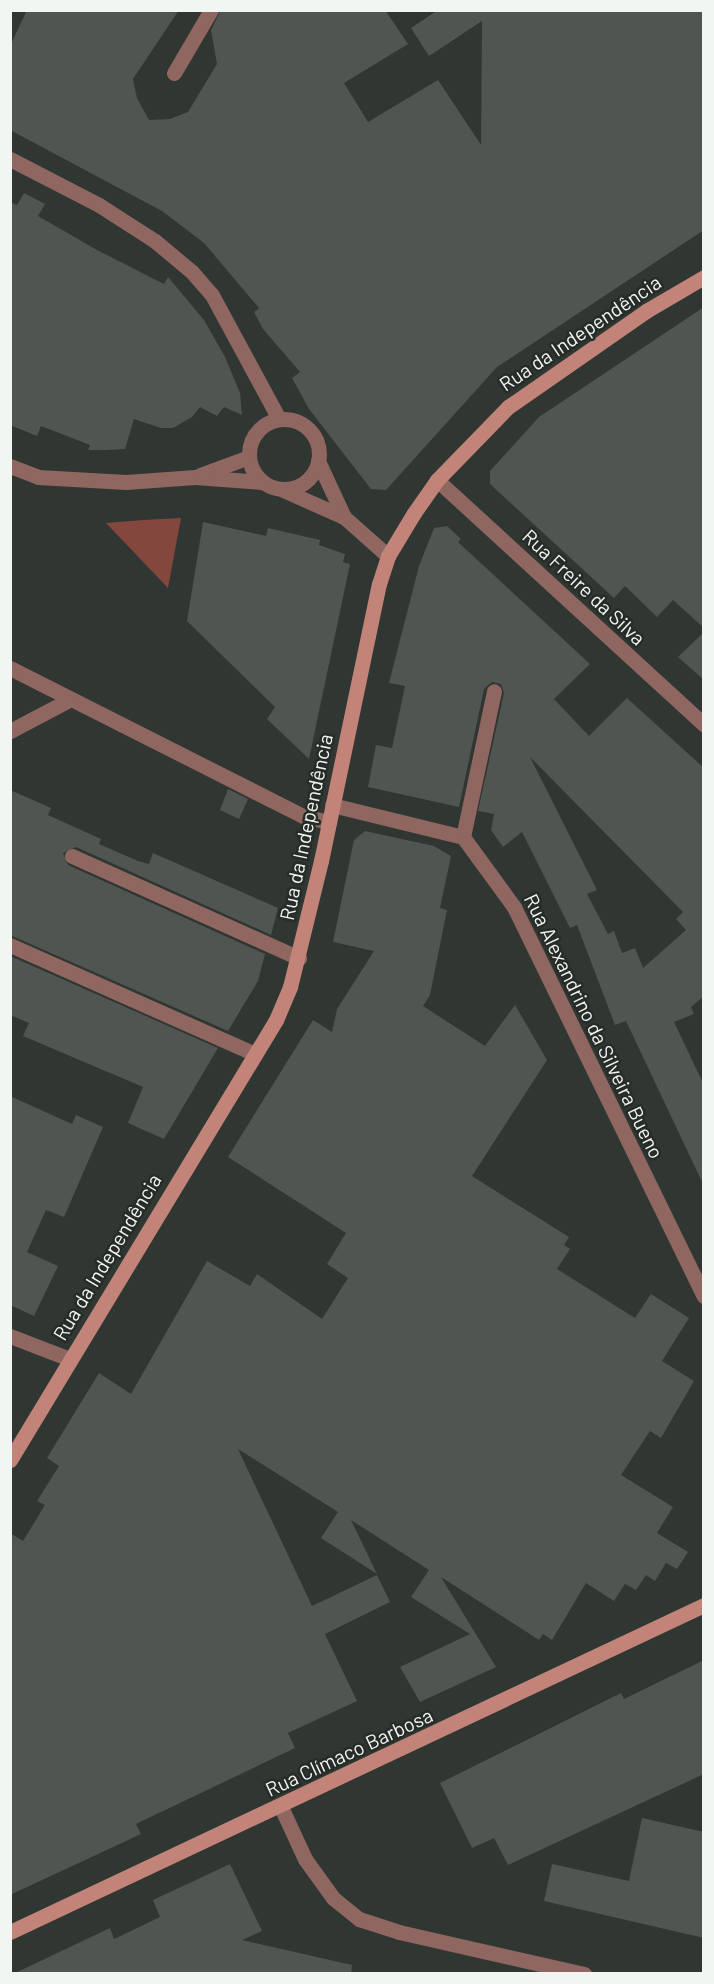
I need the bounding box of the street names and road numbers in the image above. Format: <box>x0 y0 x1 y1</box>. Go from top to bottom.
street label: Rua da Independência <box>495 270 665 396</box>
street label: Rua Freire da Silva <box>518 524 650 650</box>
street label: Rua da Independência <box>275 732 337 922</box>
street label: Rua Alexandrino da Silveira Bueno <box>519 890 669 1162</box>
street label: Rua da Independência <box>48 1169 166 1345</box>
street label: Rua Clímaco Barbosa <box>262 1703 436 1801</box>

